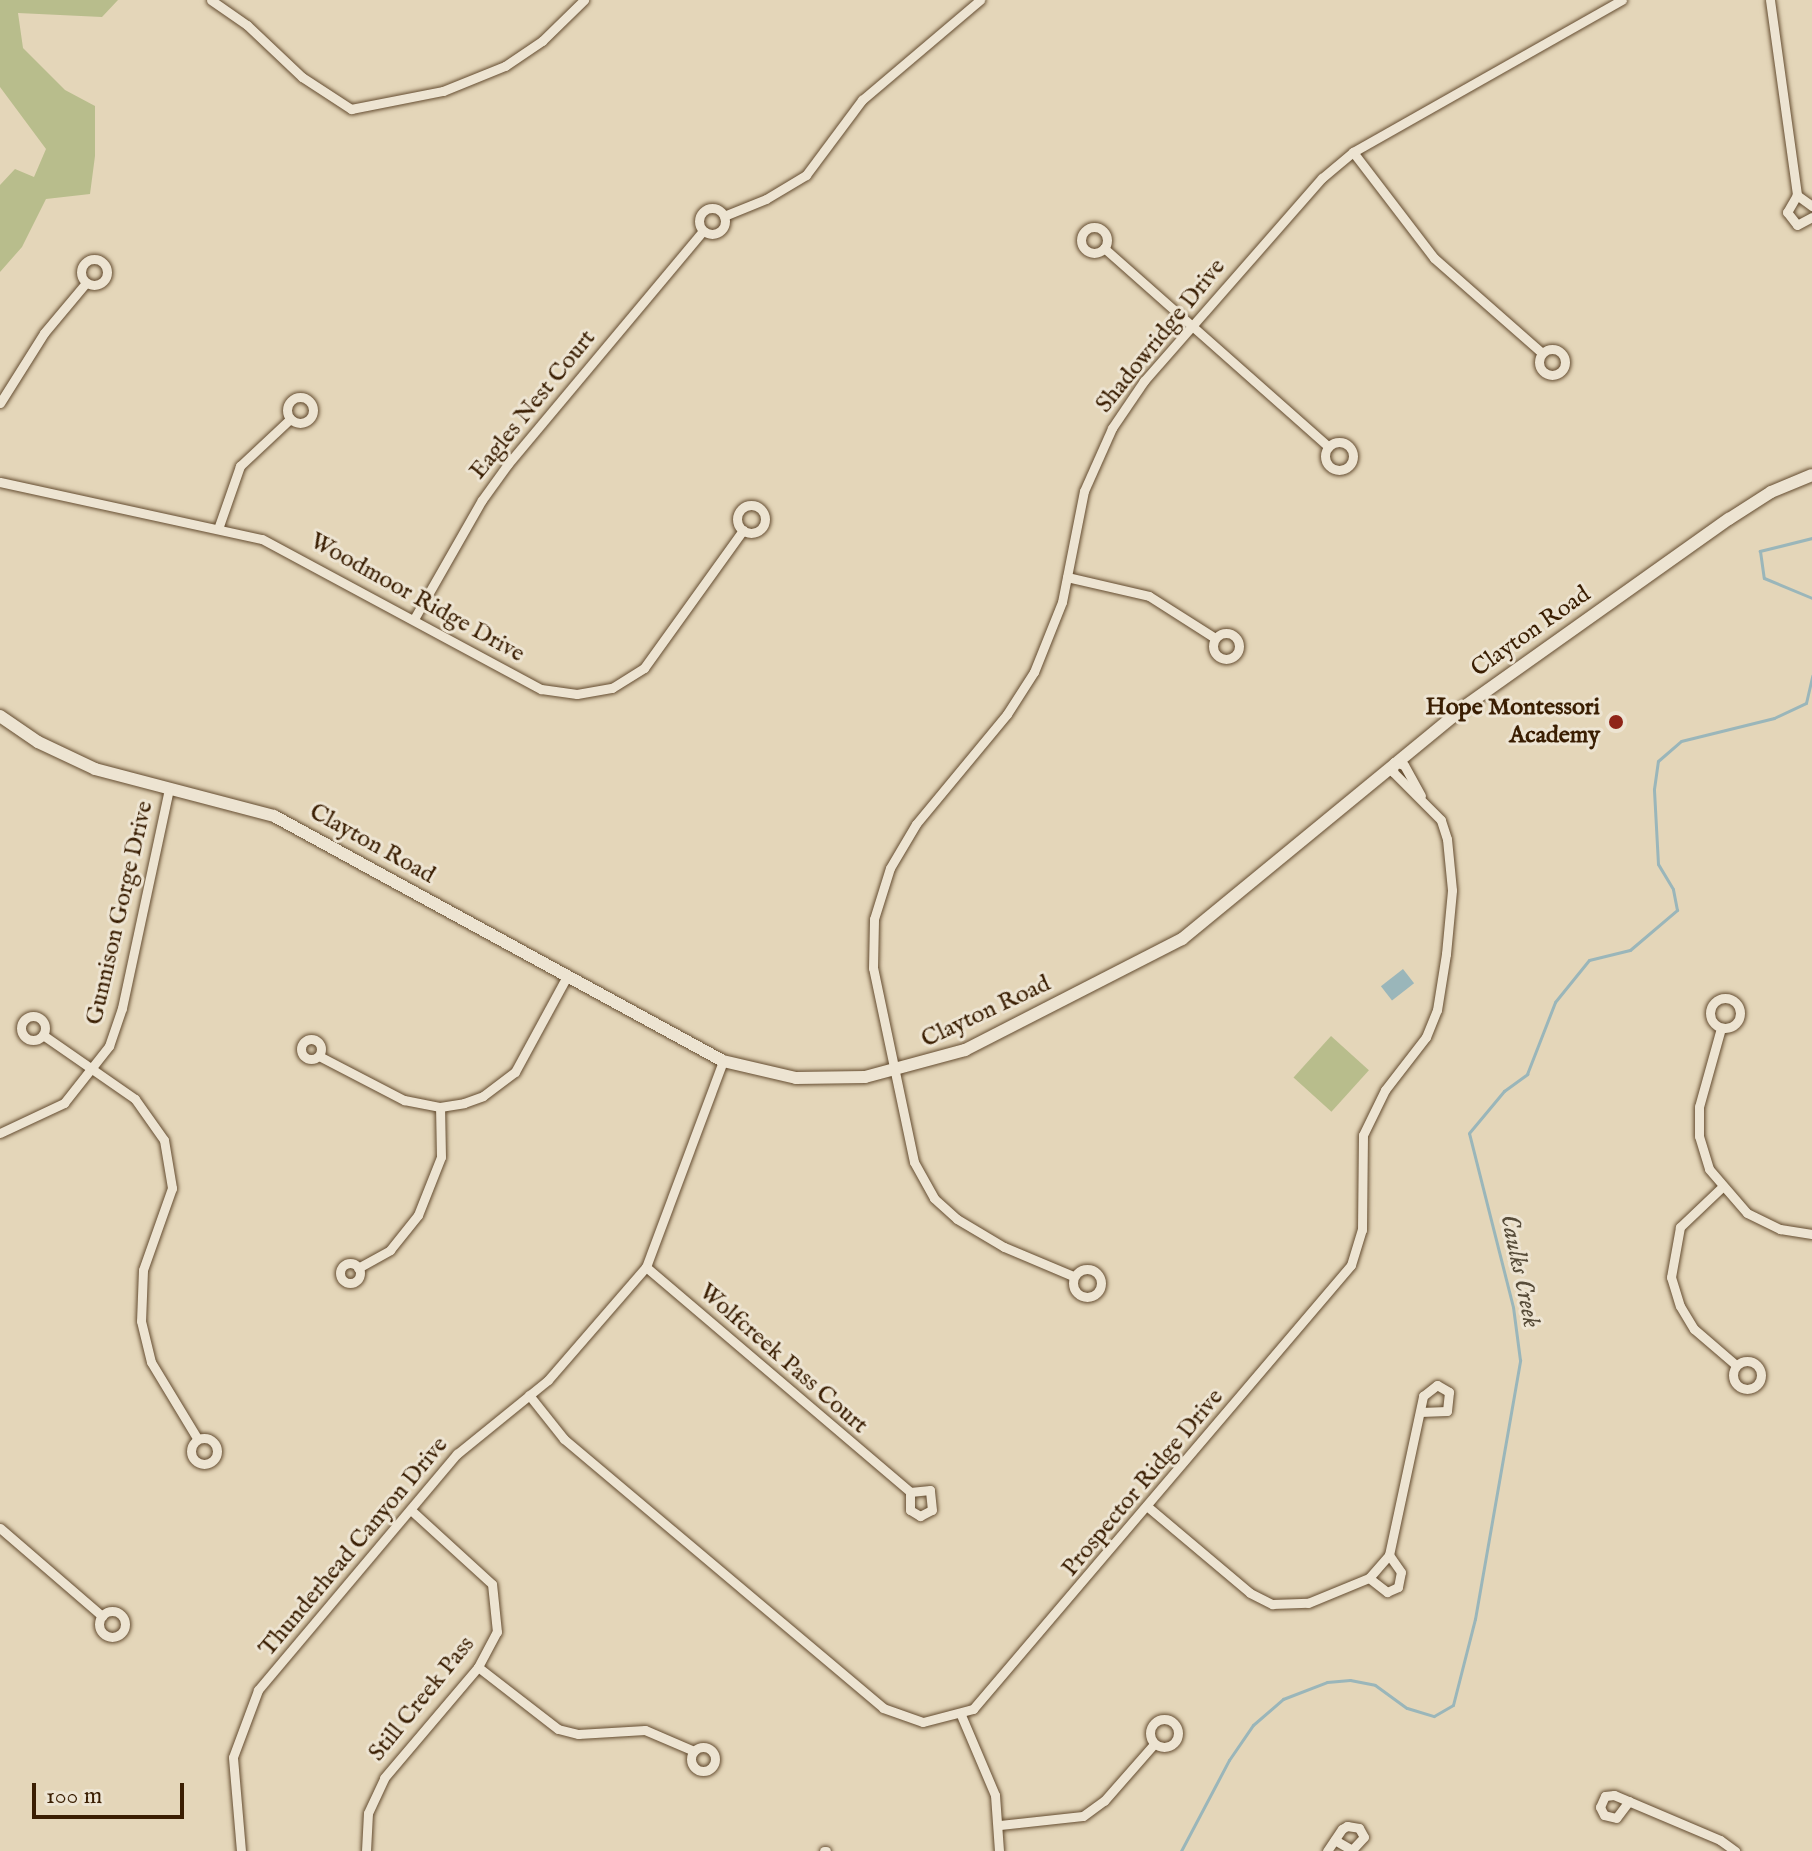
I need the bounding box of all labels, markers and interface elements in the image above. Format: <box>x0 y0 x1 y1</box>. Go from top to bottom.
street label: Shadowridge Drive <box>1090 253 1232 419</box>
street label: Eagles Nest Court <box>464 325 602 485</box>
street label: Woodmoor Ridge Drive <box>305 527 529 669</box>
street label: Clayton Road <box>1466 580 1596 684</box>
place label: Hope Montessori Academy <box>1425 694 1600 750</box>
marker: Hope Montessori Academy <box>1607 713 1625 731</box>
street label: Gunnison Gorge Drive <box>80 798 160 1028</box>
street label: Clayton Road <box>304 798 440 890</box>
street label: Clayton Road <box>917 970 1055 1054</box>
water label: Caulks Creek <box>1493 1212 1547 1330</box>
street label: Wolfcreek Pass Court <box>693 1278 873 1440</box>
street label: Prospector Ridge Drive <box>1056 1383 1230 1583</box>
street label: Thunderhead Canyon Drive <box>254 1431 454 1663</box>
street label: Still Creek Pass <box>363 1631 481 1767</box>
scale bar <box>36 1767 188 1817</box>
text: 100 m <box>46 1781 102 1812</box>

